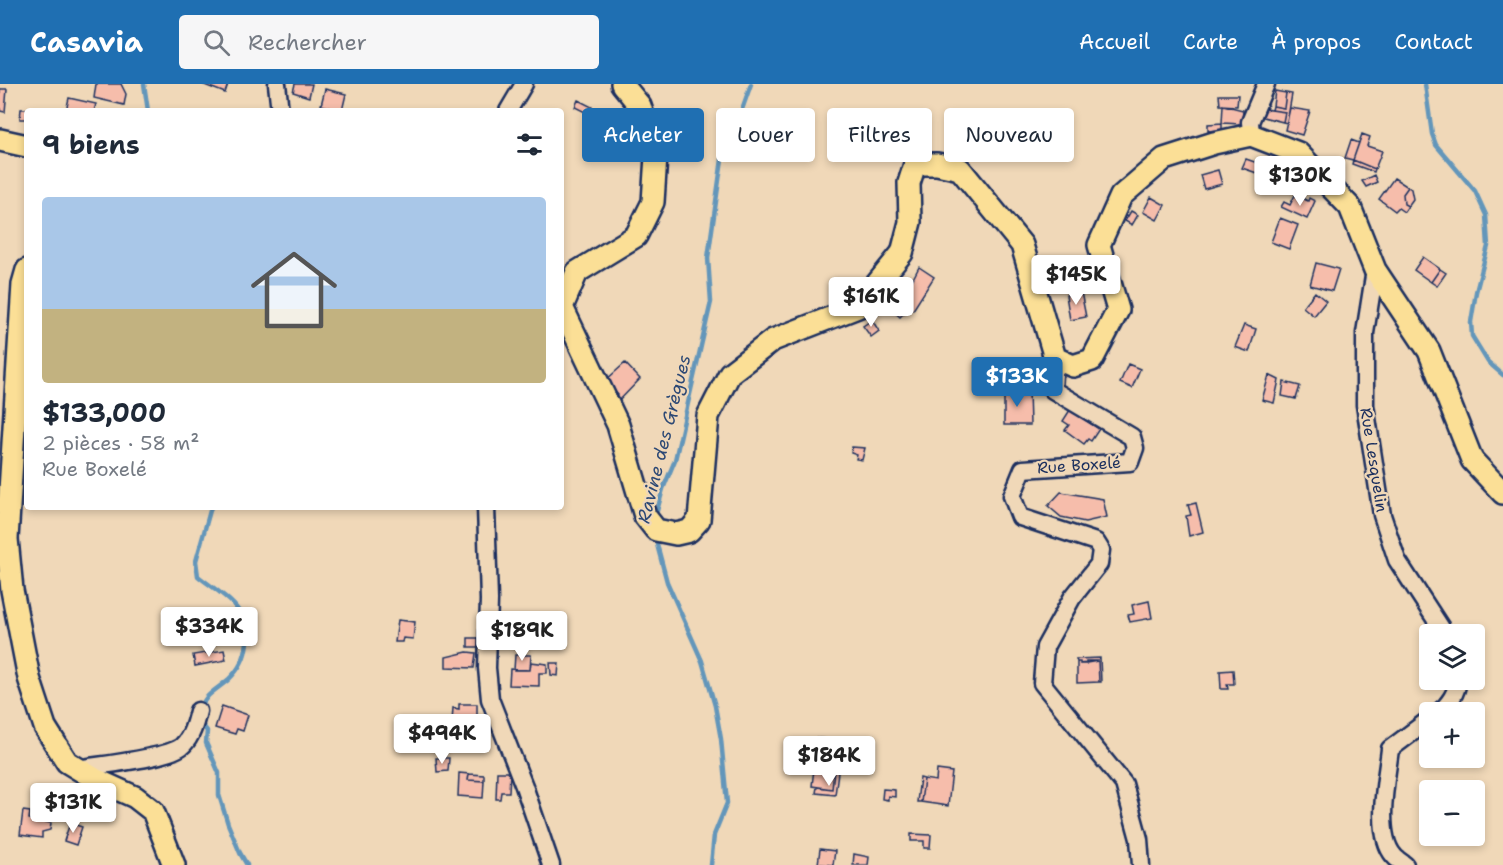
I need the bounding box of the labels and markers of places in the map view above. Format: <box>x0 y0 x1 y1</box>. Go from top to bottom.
pin: $130K <box>1258 156 1342 207</box>
pin: $145K <box>1034 255 1118 306</box>
pin: $161K <box>829 277 913 328</box>
pin: $133K <box>975 357 1059 408</box>
pin: $334K <box>167 607 251 658</box>
pin: $189K <box>480 611 564 662</box>
pin: $494K <box>400 714 484 765</box>
pin: $184K <box>787 736 871 787</box>
pin: $131K <box>31 783 115 834</box>

